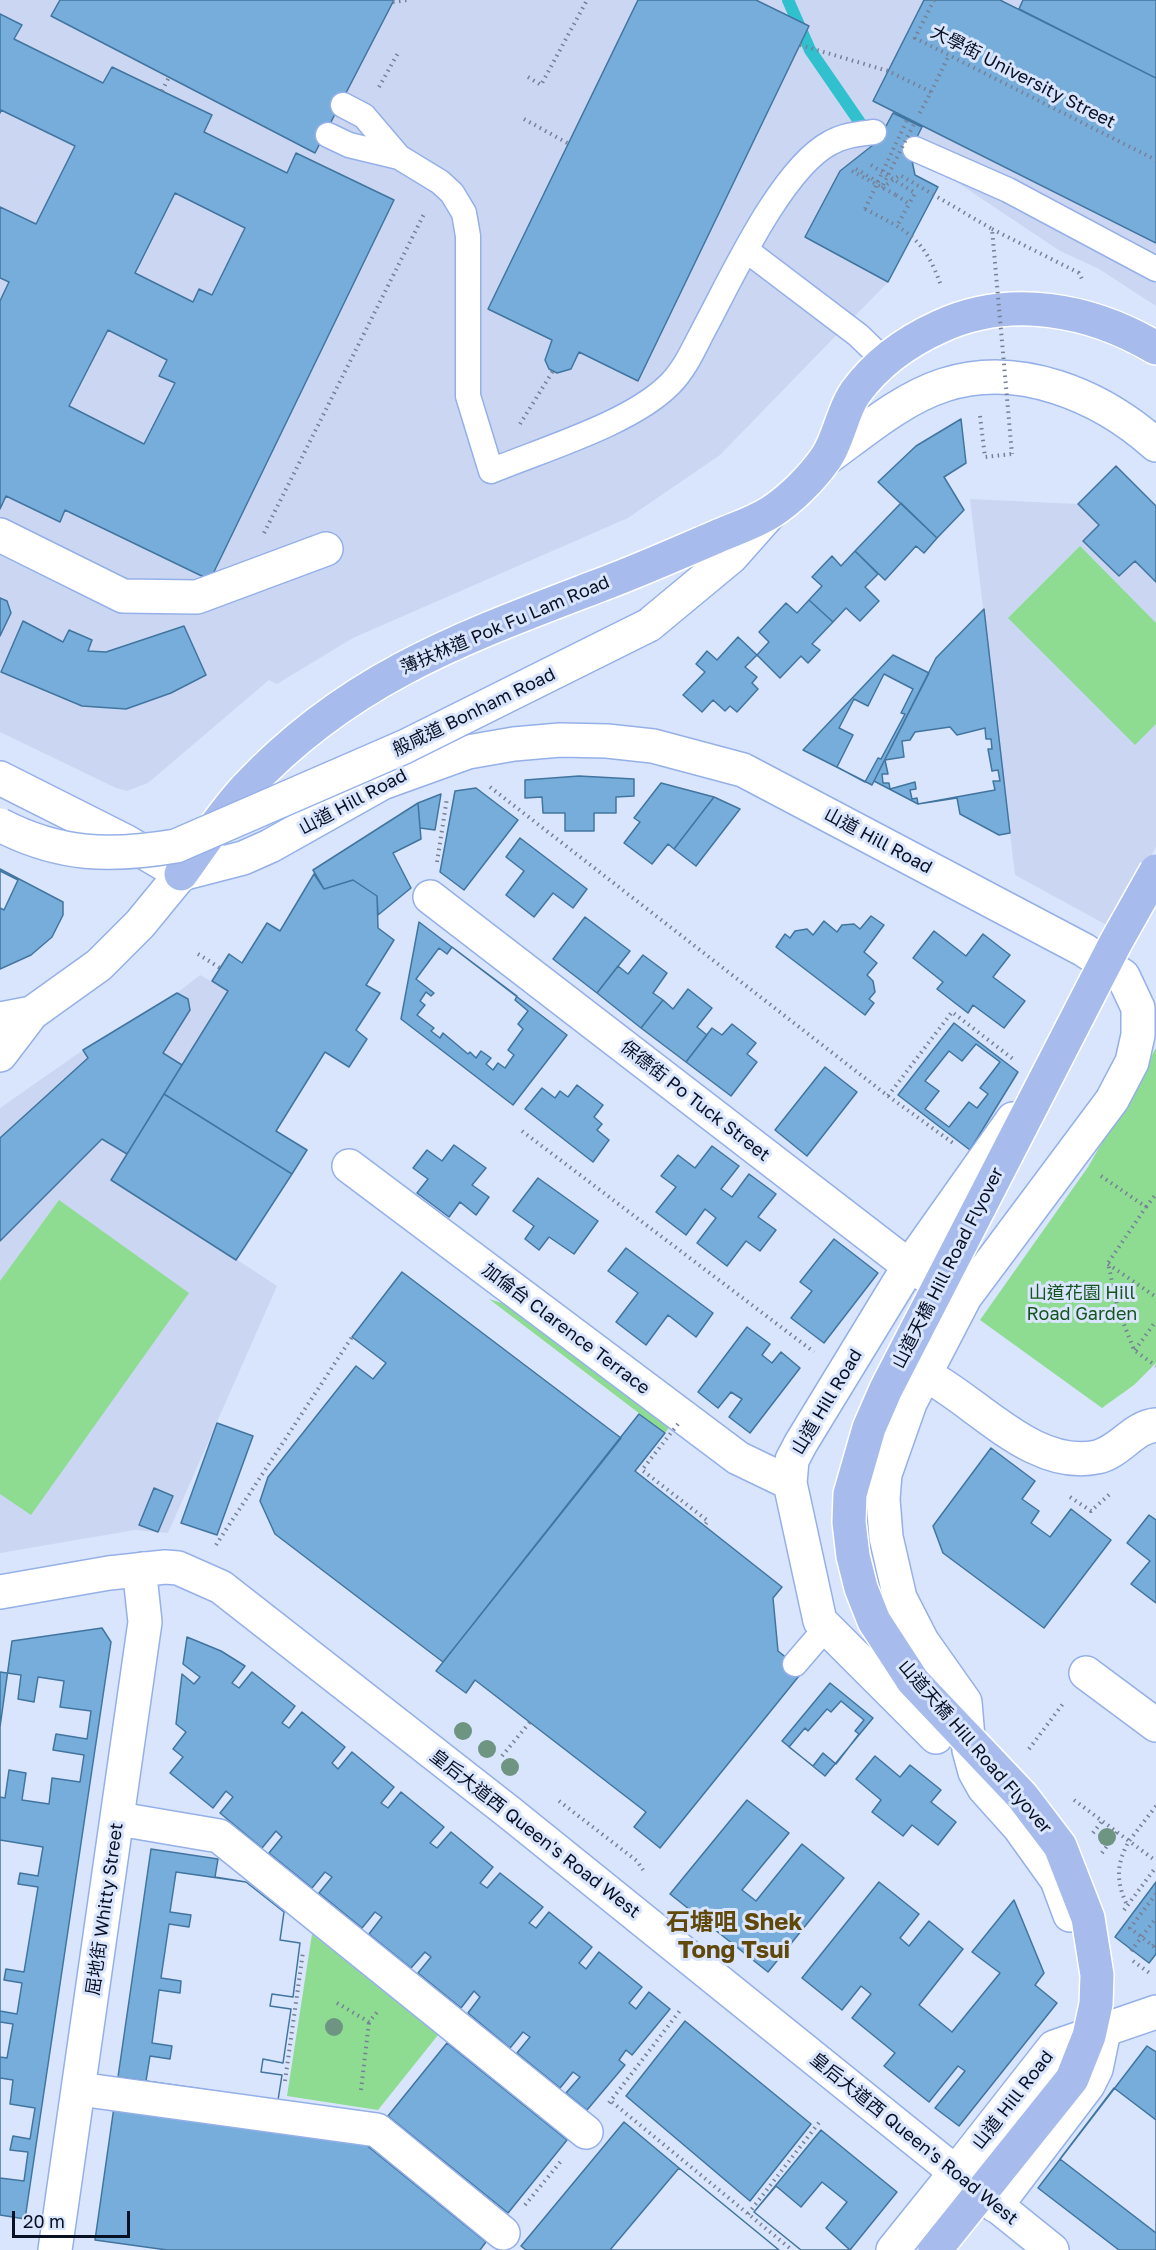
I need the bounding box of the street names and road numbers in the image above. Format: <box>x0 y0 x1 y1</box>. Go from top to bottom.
street label: 大學街 University Street <box>927 21 1119 133</box>
street label: 薄扶林道 Pok Fu Lam Road <box>397 571 613 679</box>
street label: 般咸道 Bonham Road <box>389 663 559 761</box>
street label: 山道 Hill Road <box>295 765 411 839</box>
street label: 山道 Hill Road <box>820 804 936 878</box>
street label: 保德街 Po Tuck Street <box>616 1036 774 1166</box>
street label: 山道天橋 Hill Road Flyover <box>888 1164 1008 1372</box>
street label: 加倫台 Clarence Terrace <box>478 1259 654 1399</box>
street label: 山道 Hill Road <box>787 1345 867 1459</box>
street label: 山道天橋 Hill Road Flyover <box>894 1656 1056 1838</box>
street label: 皇后大道西 Queen's Road West <box>426 1745 644 1923</box>
street label: 屈地街 Whitty Street <box>82 1821 128 1997</box>
street label: 山道 Hill Road <box>968 2046 1058 2154</box>
street label: 皇后大道西 Queen's Road West <box>806 2049 1022 2229</box>

